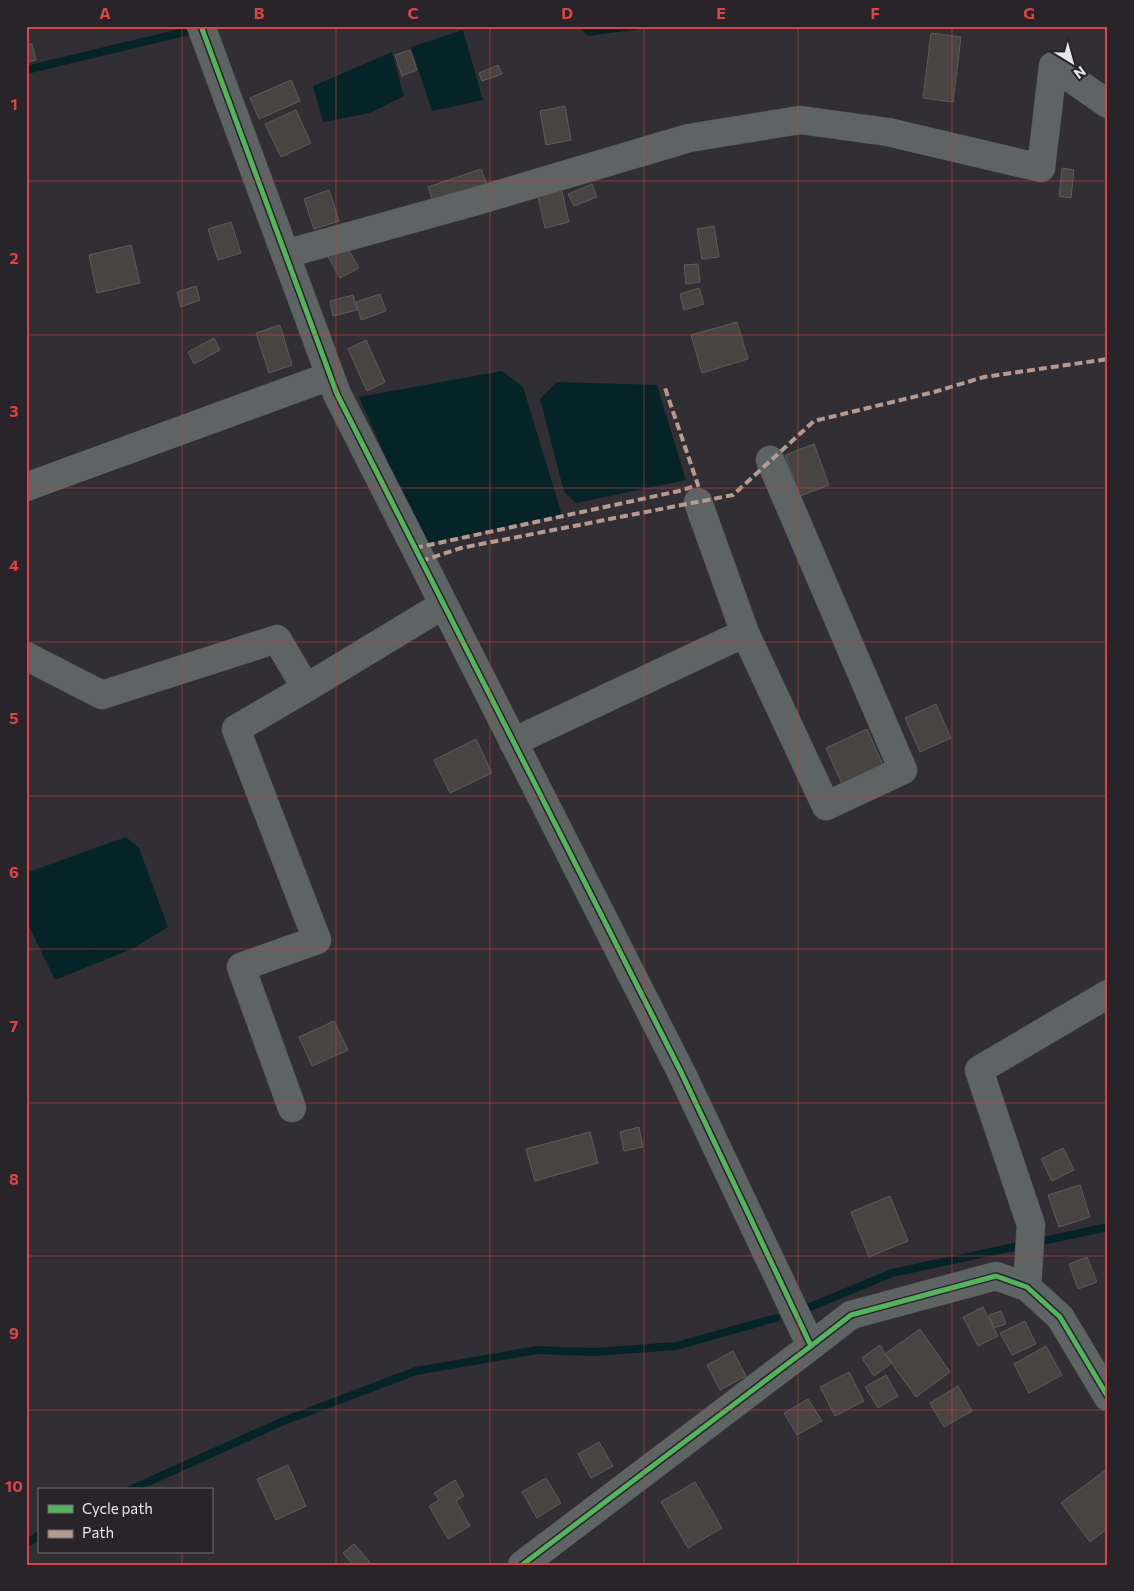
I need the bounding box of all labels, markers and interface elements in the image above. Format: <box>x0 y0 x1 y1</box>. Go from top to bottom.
text: A <box>99 3 111 22</box>
text: B <box>254 3 265 22</box>
text: C <box>408 3 419 22</box>
text: D <box>561 3 573 22</box>
text: E <box>716 3 726 22</box>
text: F <box>870 3 880 22</box>
text: G <box>1023 3 1035 22</box>
north arrow <box>1046 38 1096 88</box>
text: N <box>1071 63 1089 83</box>
text: 1 <box>10 94 18 113</box>
text: 2 <box>9 248 19 267</box>
text: 3 <box>9 401 19 420</box>
text: 4 <box>9 555 19 574</box>
text: 5 <box>9 708 19 727</box>
text: 6 <box>9 862 19 881</box>
text: 7 <box>10 1016 19 1035</box>
text: 8 <box>9 1169 19 1188</box>
text: 9 <box>9 1323 19 1342</box>
text: 10 <box>5 1476 23 1495</box>
legend <box>38 1488 212 1554</box>
text: Cycle path <box>82 1499 153 1517</box>
text: Path <box>82 1523 114 1541</box>

